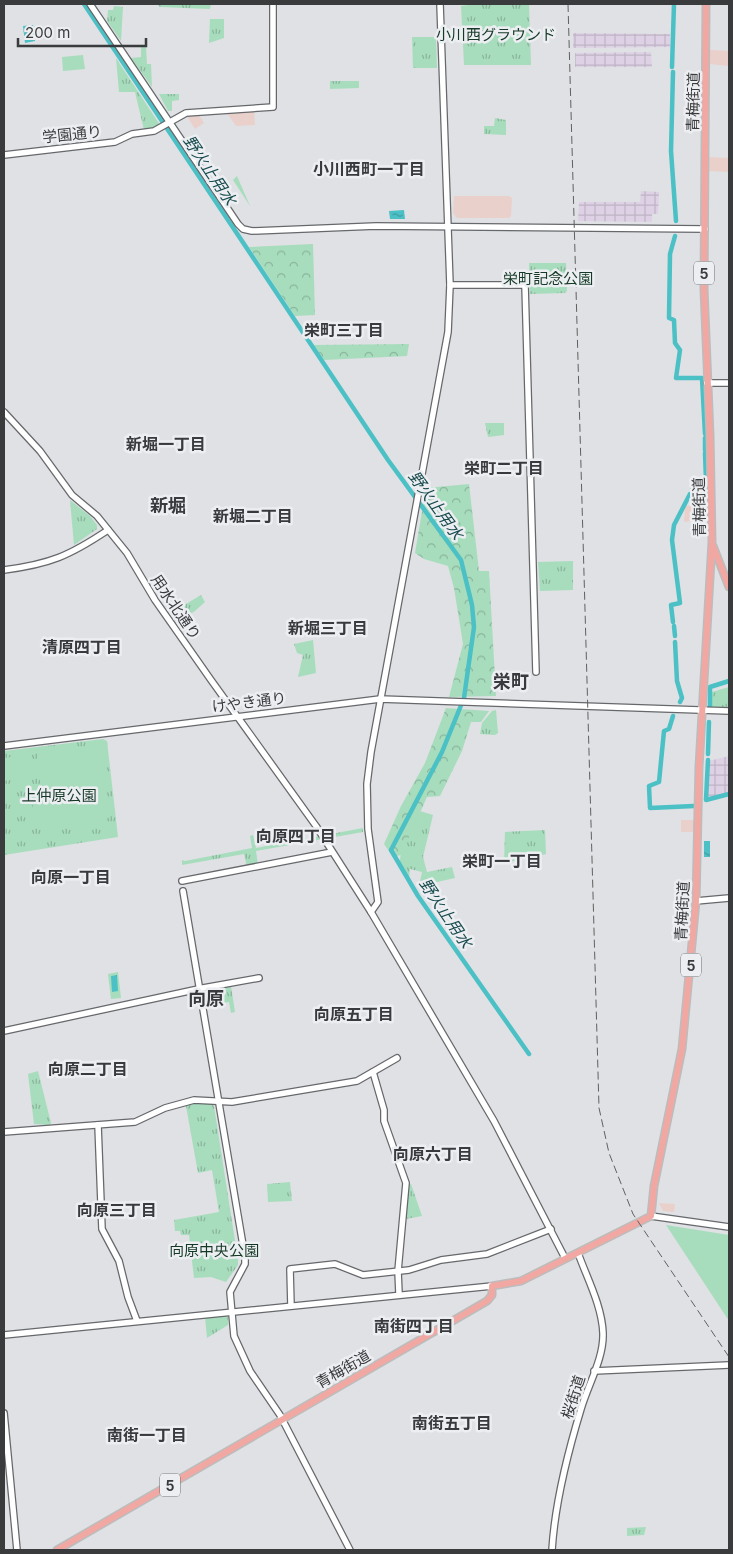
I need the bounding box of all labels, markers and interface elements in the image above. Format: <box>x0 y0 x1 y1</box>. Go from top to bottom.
scale bar <box>18 15 145 47</box>
text: 200 m <box>25 23 70 42</box>
park label: 小川西グラウンド <box>436 25 556 44</box>
street label: 青梅街道 <box>683 72 703 132</box>
street label: 学園通り <box>41 121 103 147</box>
water label: 野火止用水 <box>179 131 242 210</box>
district label: 小川西町一丁目 <box>313 159 425 179</box>
road number: 5 <box>694 262 714 284</box>
park label: 栄町記念公園 <box>503 269 593 288</box>
district label: 栄町三丁目 <box>304 320 384 340</box>
district label: 新堀一丁目 <box>126 434 206 454</box>
district label: 栄町二丁目 <box>464 458 544 478</box>
water label: 野火止用水 <box>404 467 469 545</box>
street label: 青梅街道 <box>689 477 709 537</box>
district label: 新堀 <box>150 495 186 516</box>
district label: 新堀二丁目 <box>213 506 293 526</box>
street label: 用水北通り <box>147 571 205 643</box>
district label: 新堀三丁目 <box>288 618 368 638</box>
district label: 清原四丁目 <box>42 637 122 657</box>
district label: 栄町 <box>493 671 529 692</box>
street label: けやき通り <box>211 688 287 716</box>
park label: 上仲原公園 <box>21 786 97 805</box>
district label: 向原四丁目 <box>256 826 336 846</box>
district label: 栄町一丁目 <box>462 851 542 871</box>
district label: 向原一丁目 <box>31 867 111 887</box>
water label: 野火止用水 <box>415 874 478 953</box>
street label: 青梅街道 <box>671 881 693 941</box>
road number: 5 <box>681 954 701 976</box>
district label: 向原 <box>188 988 224 1009</box>
district label: 向原五丁目 <box>314 1004 394 1024</box>
district label: 向原二丁目 <box>48 1059 128 1079</box>
district label: 向原六丁目 <box>393 1144 473 1164</box>
district label: 向原三丁目 <box>77 1200 157 1220</box>
park label: 向原中央公園 <box>169 1241 259 1260</box>
district label: 南街四丁目 <box>374 1316 454 1336</box>
street label: 青梅街道 <box>312 1346 374 1392</box>
street label: 桜街道 <box>557 1373 589 1421</box>
district label: 南街五丁目 <box>412 1413 492 1433</box>
district label: 南街一丁目 <box>107 1425 187 1445</box>
road number: 5 <box>160 1474 180 1496</box>

